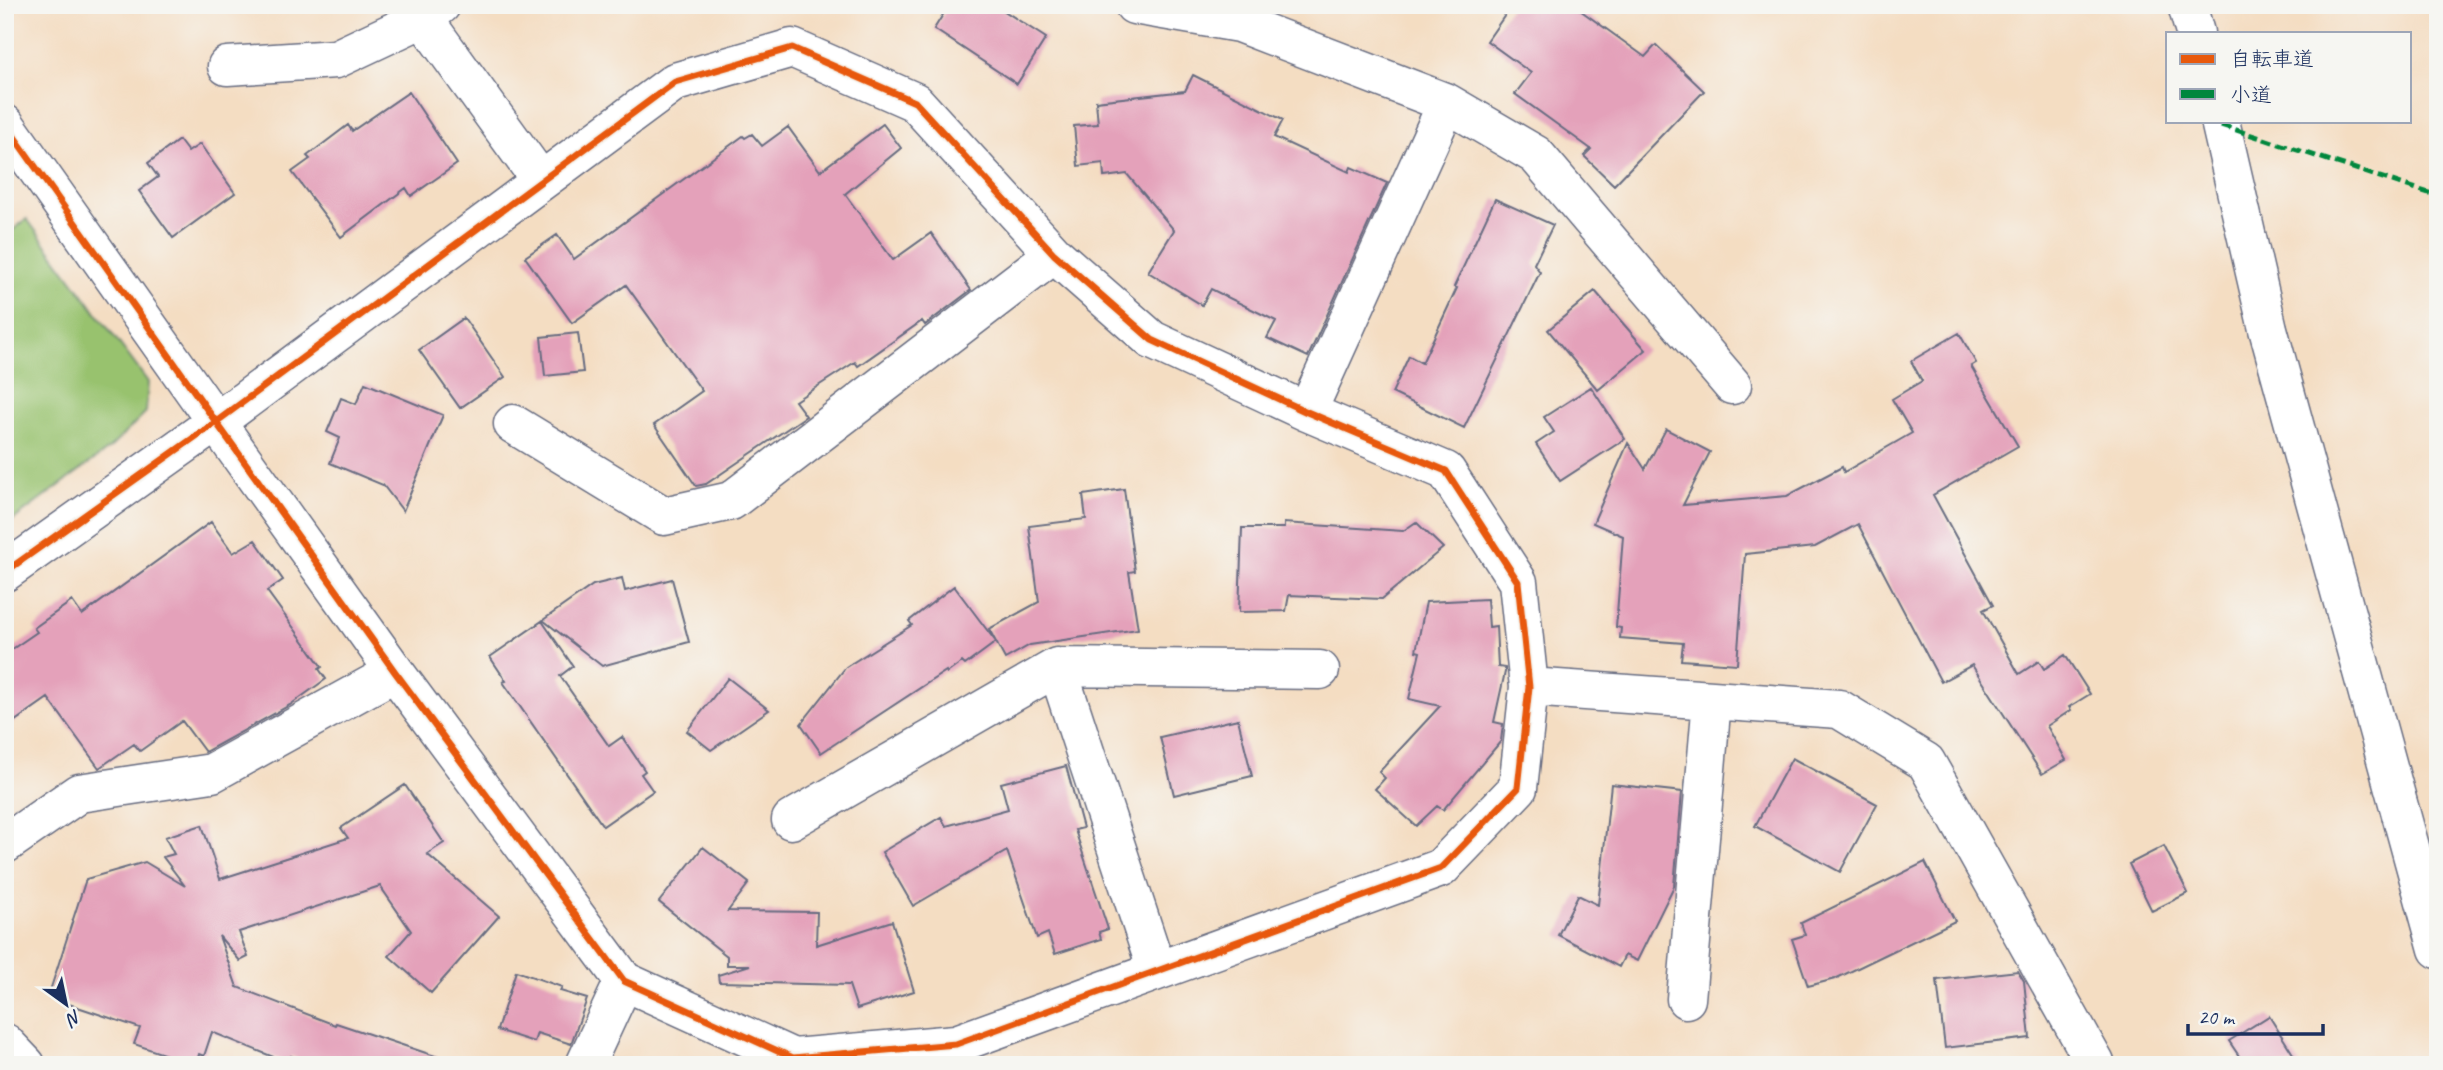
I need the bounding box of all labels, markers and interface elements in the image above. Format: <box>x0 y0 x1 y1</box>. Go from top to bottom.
legend <box>2166 32 2412 122</box>
text: 自転車道 <box>2230 46 2314 72</box>
text: 小道 <box>2230 82 2272 108</box>
north arrow <box>32 968 102 1038</box>
scale bar <box>2188 993 2322 1037</box>
text: N <box>61 1004 86 1032</box>
text: 20 m <box>2198 1004 2236 1030</box>

